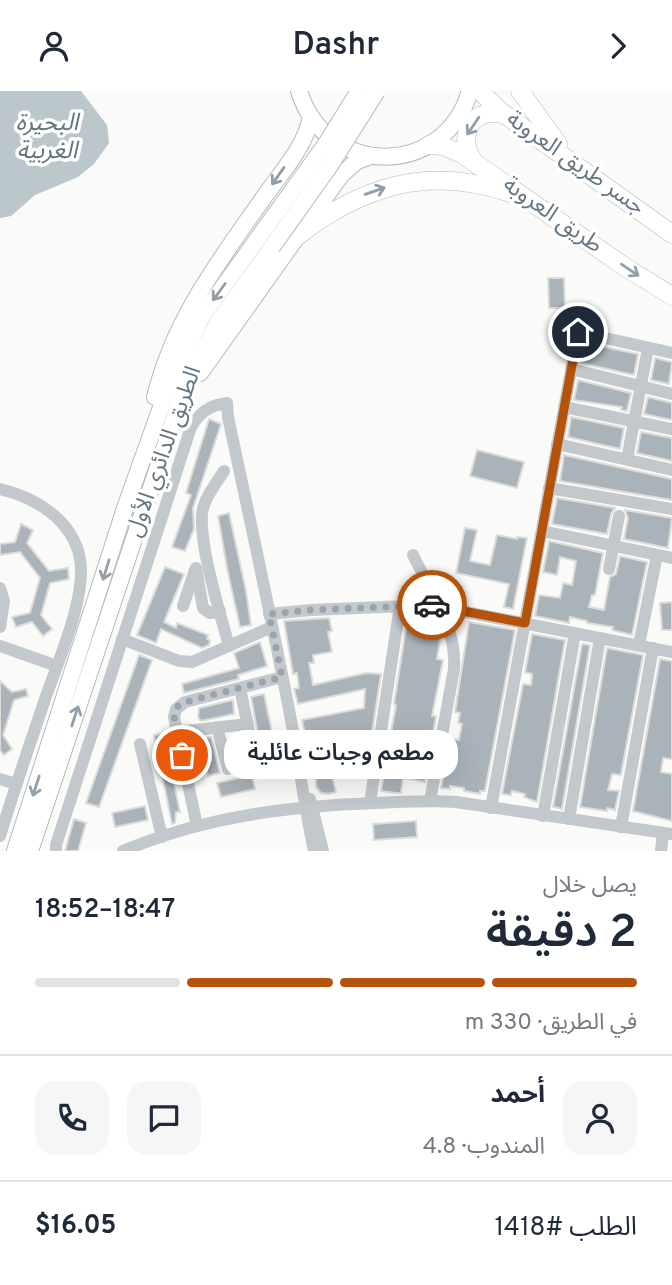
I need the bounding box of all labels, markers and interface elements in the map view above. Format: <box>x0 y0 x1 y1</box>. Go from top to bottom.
text: Dashr <box>293 26 379 66</box>
icon: person <box>35 27 73 65</box>
icon: forward <box>599 27 637 65</box>
street label: جسر طريق العروبة <box>500 106 650 222</box>
water label: البحيرة الغربية <box>16 109 81 167</box>
one-way arrow <box>465 116 480 135</box>
one-way arrow <box>271 166 285 186</box>
street label: طريق العروبة <box>497 172 607 260</box>
one-way arrow <box>363 184 385 196</box>
one-way arrow <box>620 264 640 278</box>
one-way arrow <box>211 282 226 301</box>
pin <box>548 302 608 362</box>
icon: home <box>559 313 597 351</box>
street label: الطريق الدائري الأول <box>121 363 210 541</box>
one-way arrow <box>98 559 111 581</box>
courier <box>397 570 467 640</box>
icon: car <box>413 586 451 624</box>
one-way arrow <box>70 706 82 728</box>
pin <box>152 725 212 785</box>
callout: مطعم وجبات عائلية <box>224 731 458 779</box>
icon: bag <box>163 736 201 774</box>
text: مطعم وجبات عائلية <box>247 740 435 769</box>
one-way arrow <box>29 775 41 797</box>
text: يصل خلال <box>543 872 637 901</box>
text: 18:47–18:52 <box>35 894 175 927</box>
text: 2 دقيقة <box>486 905 637 964</box>
text: في الطريق · 330 m <box>465 1009 637 1038</box>
text: أحمد <box>491 1079 545 1112</box>
button: phone <box>35 1081 109 1155</box>
button: chat <box>127 1081 201 1155</box>
button: person <box>563 1081 637 1155</box>
text: المندوب · 4.8 <box>423 1133 545 1162</box>
text: $16.05 <box>35 1210 116 1243</box>
text: الطلب #1418 <box>495 1212 637 1245</box>

